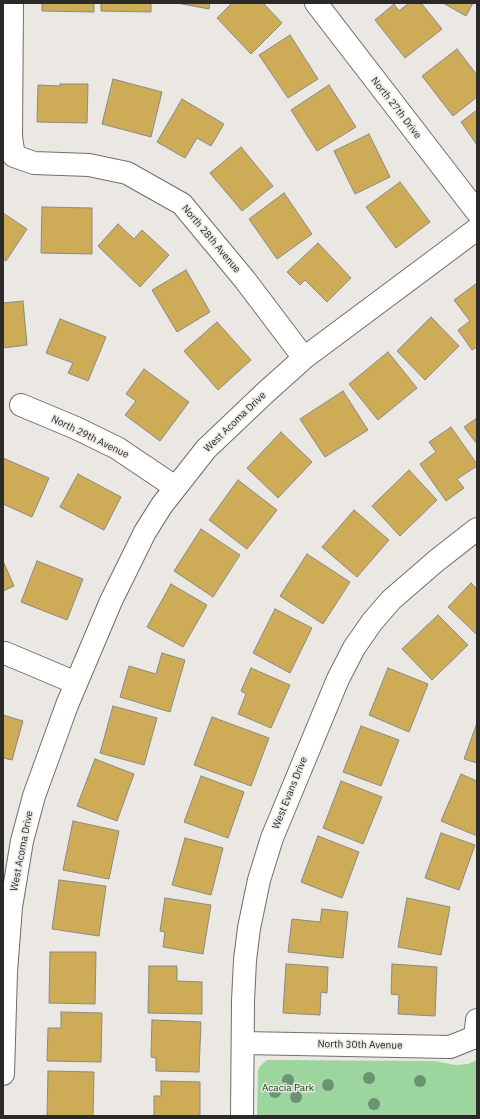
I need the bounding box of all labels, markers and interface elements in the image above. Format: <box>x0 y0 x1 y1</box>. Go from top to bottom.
street label: North 27th Drive <box>368 75 424 141</box>
street label: North 28th Avenue <box>179 203 243 275</box>
street label: West Acoma Drive <box>202 389 268 455</box>
street label: North 29th Avenue <box>49 413 131 461</box>
street label: West Evans Drive <box>270 755 310 831</box>
street label: West Acoma Drive <box>8 810 36 892</box>
street label: North 30th Avenue <box>317 1038 403 1052</box>
park label: Acacia Park <box>262 1082 314 1094</box>

